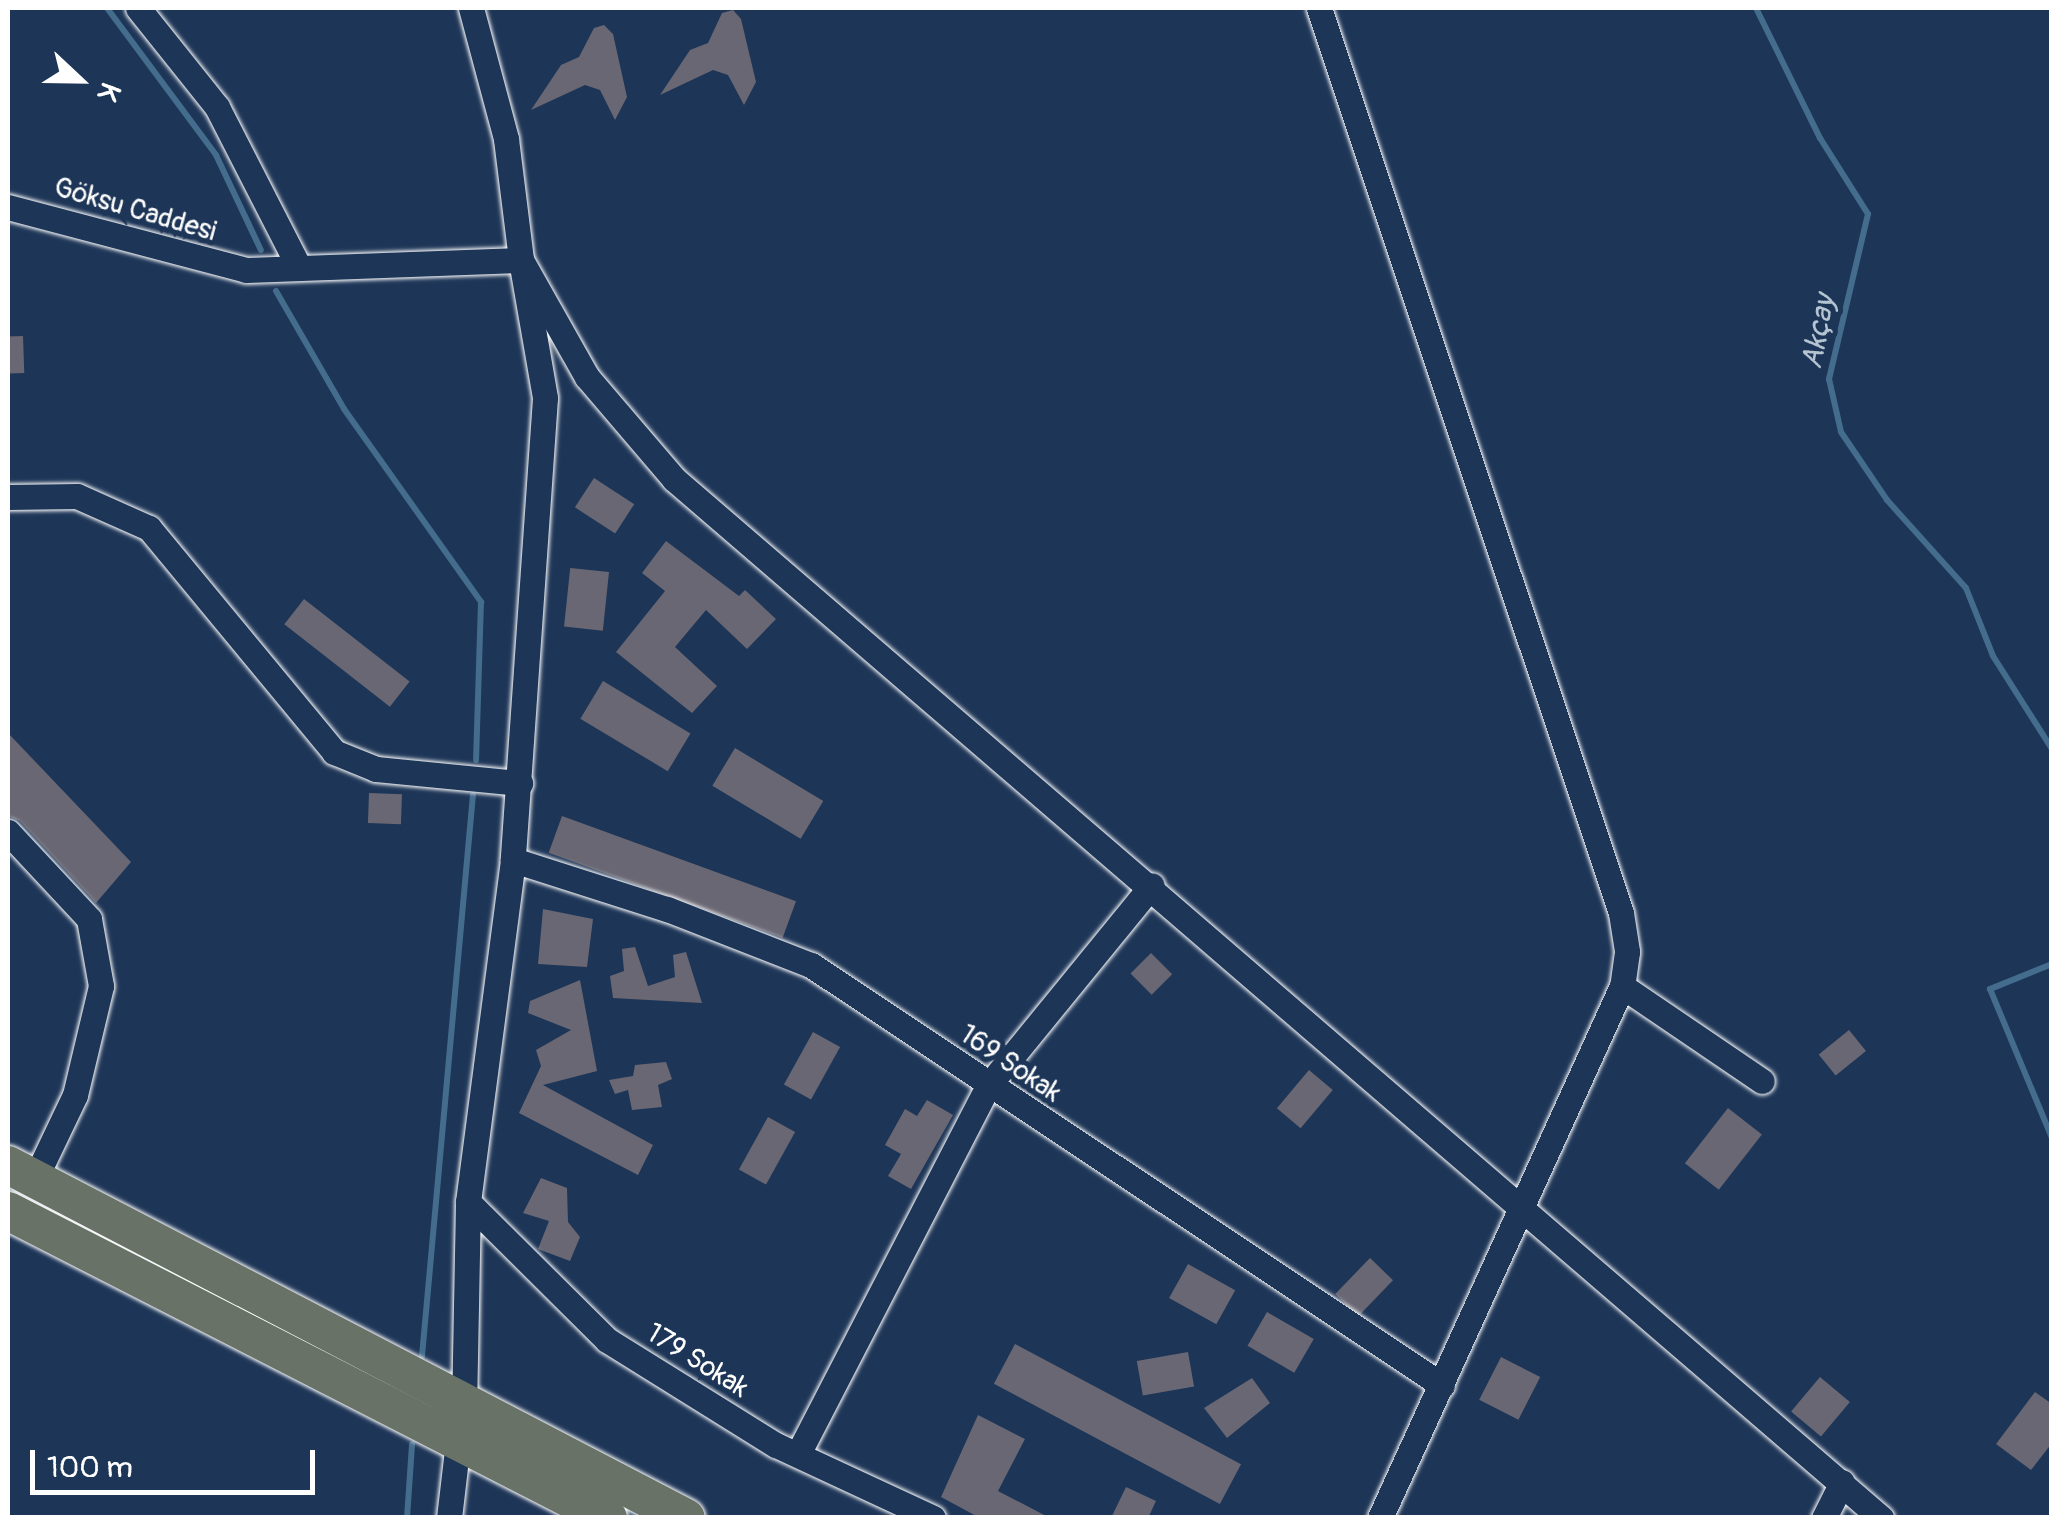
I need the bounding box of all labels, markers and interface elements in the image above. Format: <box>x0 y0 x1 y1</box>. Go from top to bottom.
north arrow <box>30 30 130 130</box>
text: K <box>89 77 128 106</box>
street label: Göksu Caddesi <box>50 171 220 249</box>
water label: Akçay <box>1794 292 1844 372</box>
street label: 169 Sokak <box>953 1018 1067 1110</box>
street label: 179 Sokak <box>640 1317 754 1405</box>
scale bar <box>35 1430 320 1492</box>
text: 100 m <box>47 1449 133 1486</box>

